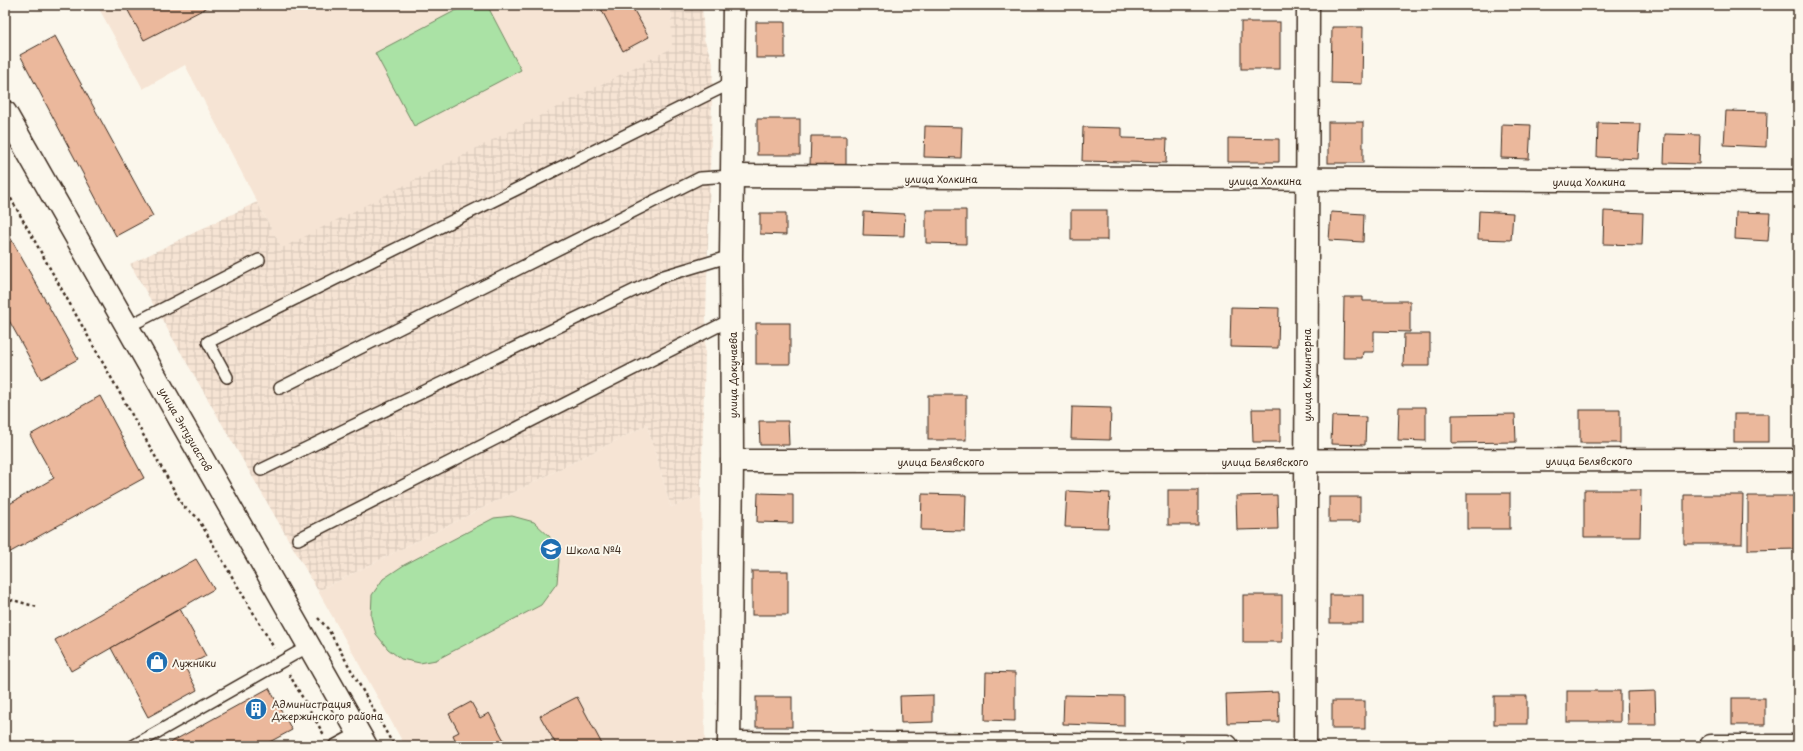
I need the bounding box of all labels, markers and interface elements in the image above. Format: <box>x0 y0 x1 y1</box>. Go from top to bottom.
street label: улица Холкина <box>904 171 978 186</box>
street label: улица Холкина <box>1228 173 1302 188</box>
street label: улица Холкина <box>1552 174 1626 189</box>
street label: улица Коминтерна <box>1299 328 1314 422</box>
street label: улица Докучаева <box>725 331 740 418</box>
street label: улица Энтузиастов <box>156 384 216 474</box>
street label: улица Белявского <box>1545 453 1633 468</box>
street label: улица Белявского <box>897 454 985 469</box>
street label: улица Белявского <box>1221 454 1309 469</box>
school or university icon: Школа №4 <box>538 536 564 562</box>
place label: Школа №4 <box>566 542 622 557</box>
shop icon: Лужники <box>144 649 170 675</box>
place label: Лужники <box>172 655 217 670</box>
building icon: Администрация Джержинского района <box>243 696 269 722</box>
place label: Администрация Джержинского района <box>271 696 384 723</box>

